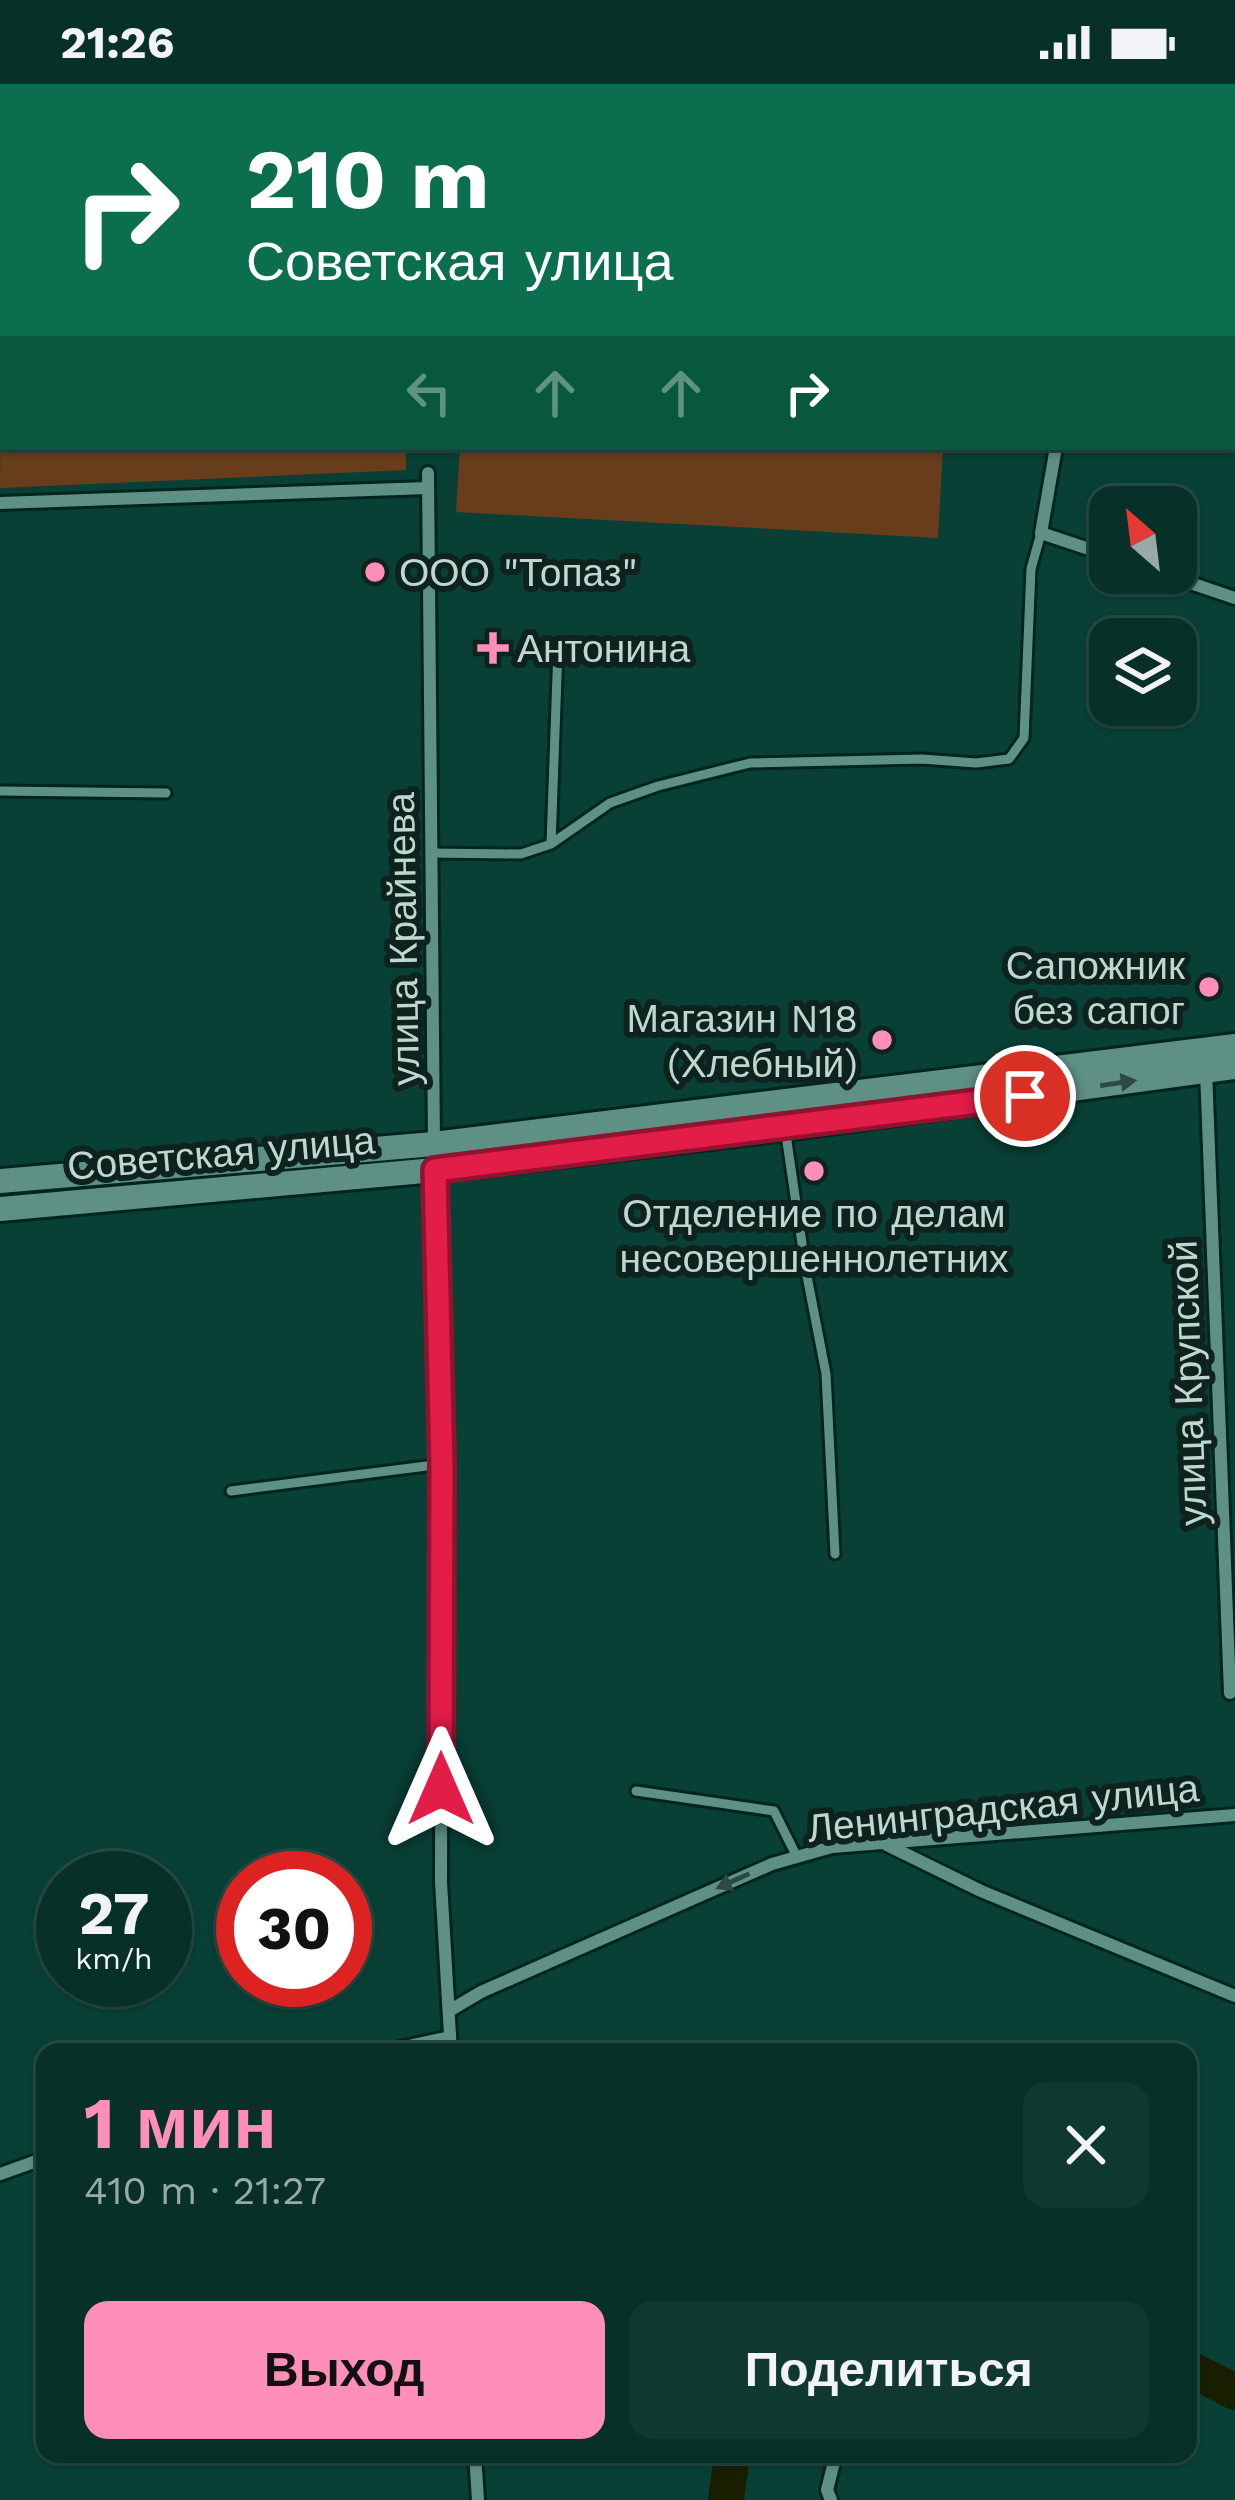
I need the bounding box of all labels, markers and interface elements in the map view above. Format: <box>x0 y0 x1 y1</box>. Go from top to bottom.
text: 21:26 <box>60 16 174 69</box>
text: 210 m <box>246 130 489 228</box>
icon: right <box>48 132 204 288</box>
text: Советская улица <box>246 230 673 293</box>
icon: left <box>396 360 462 426</box>
icon: ahead <box>522 360 588 426</box>
icon: ahead <box>648 360 714 426</box>
icon: right <box>774 360 840 426</box>
north arrow <box>1089 486 1197 594</box>
map controls <box>1089 486 1197 726</box>
place label: ООО "Топаз" <box>399 550 637 595</box>
marker: ООО "Топаз" <box>362 559 388 585</box>
button: layers <box>1089 618 1197 726</box>
place label: Антонина <box>517 626 691 671</box>
marker: Антонина <box>480 635 506 661</box>
street label: улица Крайнева <box>378 792 428 1086</box>
place label: Сапожник без сапог <box>1006 943 1186 1033</box>
marker: Сапожник без сапог <box>1196 974 1222 1000</box>
place label: Магазин N18 (Хлебный) <box>626 996 858 1086</box>
marker: Магазин N18 (Хлебный) <box>869 1027 895 1053</box>
pin <box>974 1045 1076 1147</box>
icon: arrive <box>992 1063 1058 1129</box>
one-way arrow <box>1099 1073 1137 1092</box>
street label: Советская улица <box>65 1117 377 1189</box>
marker: Отделение по делам несовершеннолетних <box>801 1158 827 1184</box>
place label: Отделение по делам несовершеннолетних <box>619 1191 1009 1281</box>
street label: улица Крупской <box>1161 1240 1215 1526</box>
position arrow <box>378 1726 504 1852</box>
street label: Ленинградская улица <box>805 1765 1201 1851</box>
speed limit sign: 30 <box>216 1851 372 2007</box>
one-way arrow <box>715 1871 750 1891</box>
text: 27 <box>78 1878 150 1949</box>
text: km/h <box>75 1941 153 1976</box>
text: 1 мин <box>84 2081 277 2165</box>
button: close <box>1023 2082 1149 2208</box>
text: 410 m · 21:27 <box>84 2168 326 2213</box>
button: Выход <box>84 2301 605 2439</box>
button: Поделиться <box>629 2301 1149 2439</box>

